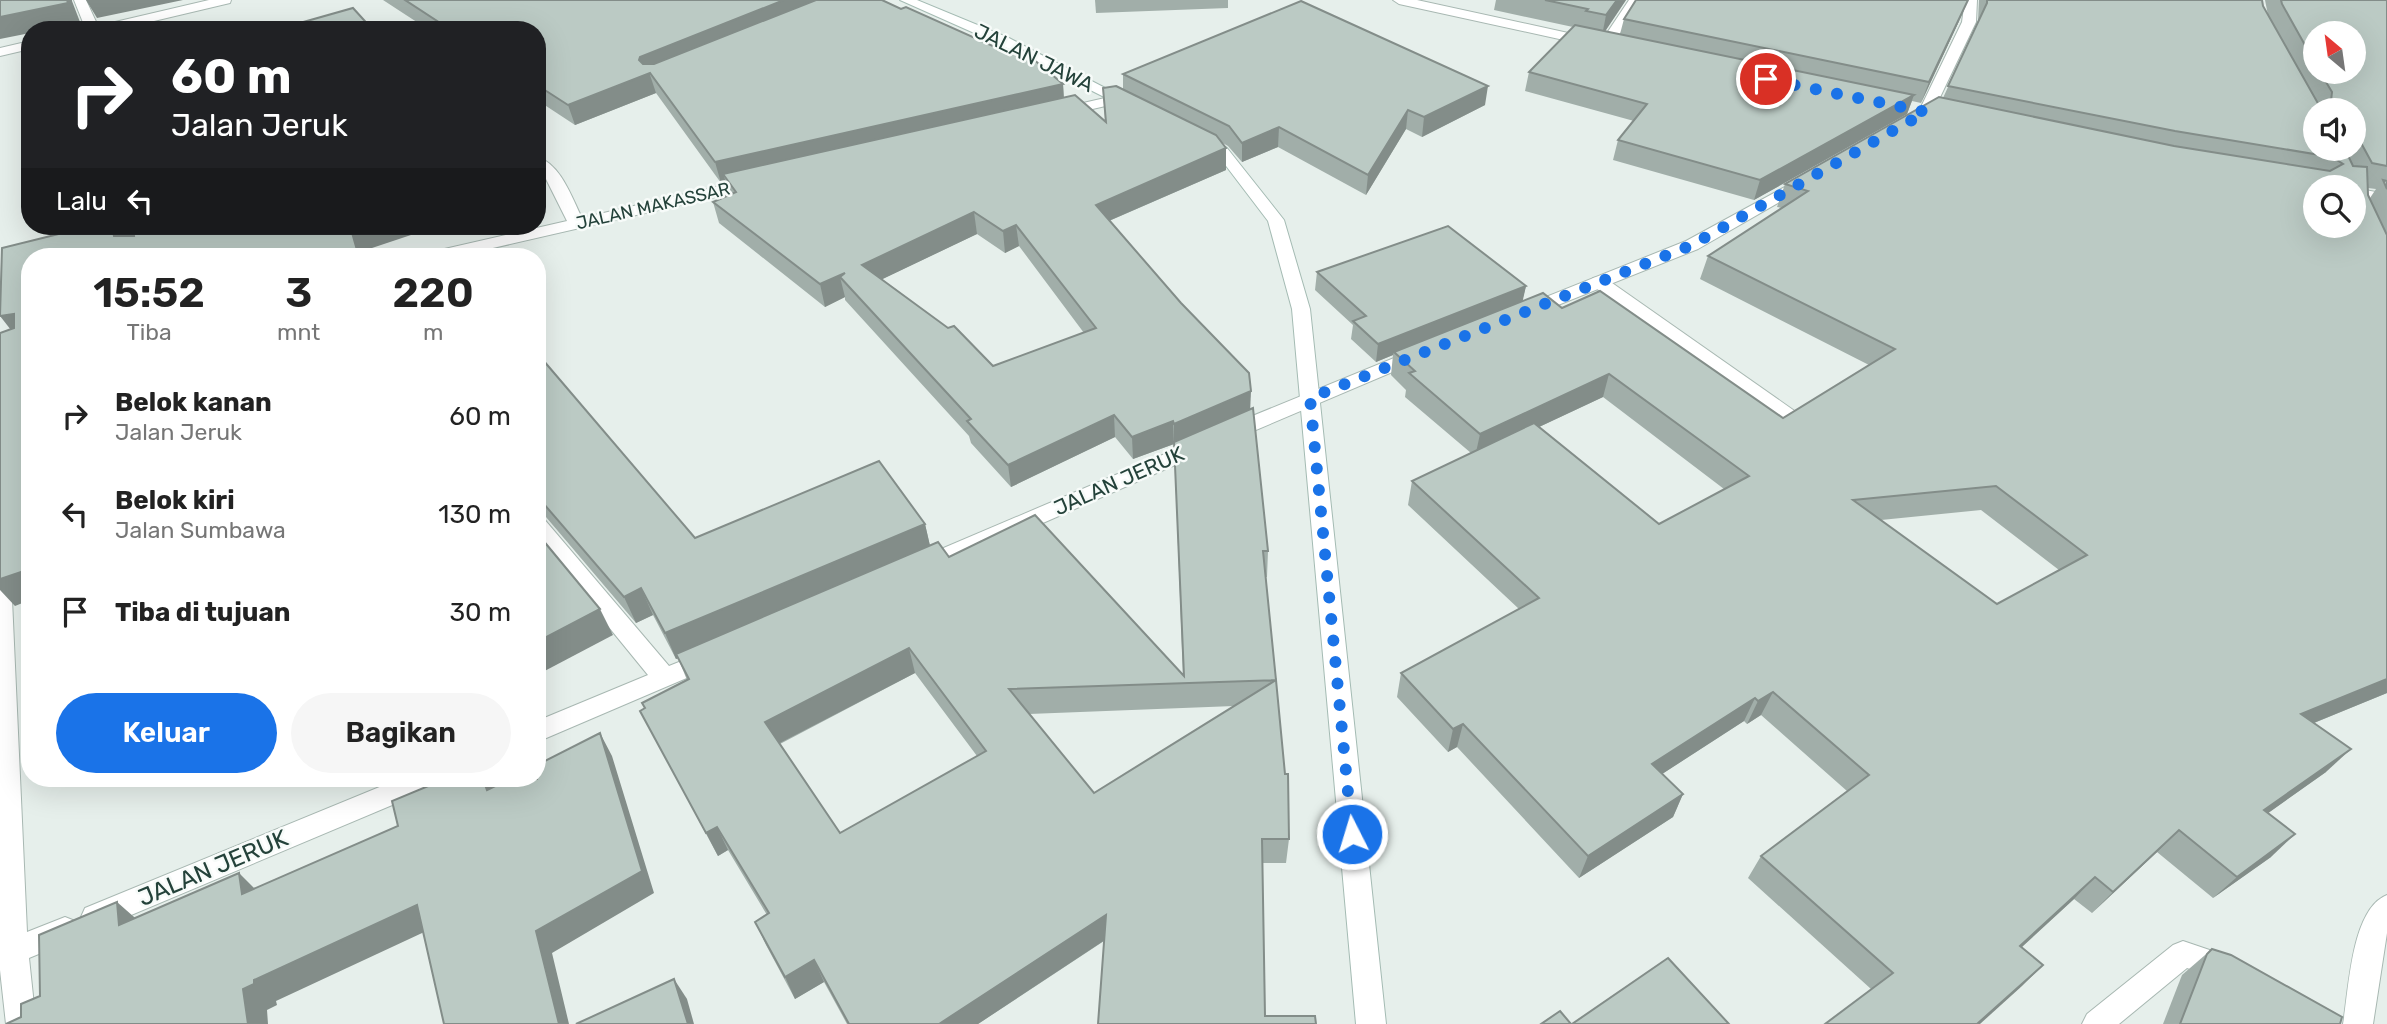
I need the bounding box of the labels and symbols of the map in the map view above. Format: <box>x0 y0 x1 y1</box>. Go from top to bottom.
street label: JALAN JAWA <box>970 18 1098 97</box>
north arrow <box>2303 21 2366 84</box>
pin <box>1736 49 1796 109</box>
street label: JALAN MAKASSAR <box>574 178 732 234</box>
street label: JALAN JERUK <box>1050 441 1188 520</box>
position arrow <box>1315 797 1389 871</box>
street label: JALAN JERUK <box>134 824 293 912</box>

